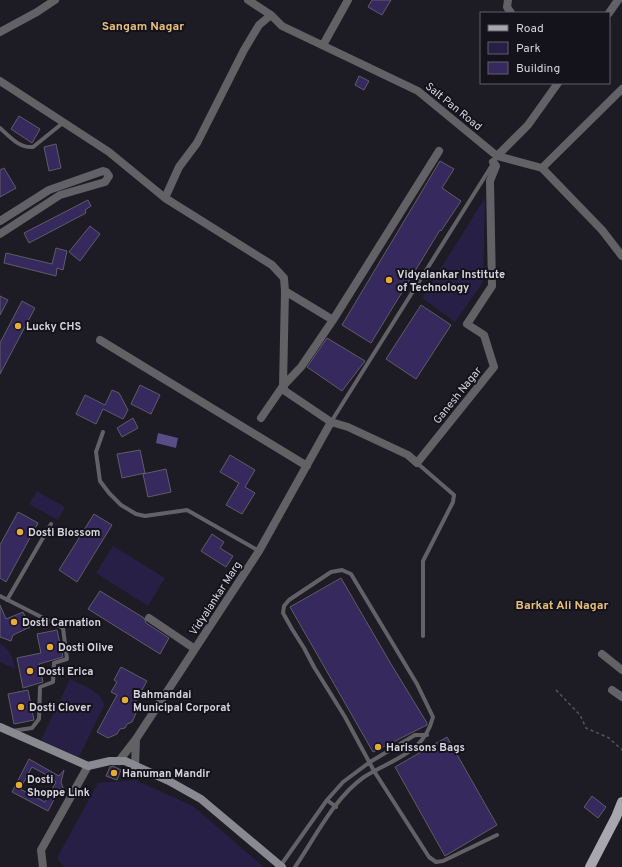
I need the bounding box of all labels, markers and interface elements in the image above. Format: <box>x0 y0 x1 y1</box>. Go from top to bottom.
legend <box>480 12 610 84</box>
district label: Sangam Nagar <box>102 19 184 35</box>
text: Road <box>516 21 544 37</box>
text: Park <box>516 41 541 57</box>
text: Building <box>516 61 560 77</box>
street label: Salt Pan Road <box>422 80 485 134</box>
place label: Vidyalankar Institute of Technology <box>397 268 505 295</box>
marker: Vidyalankar Institute of Technology <box>384 275 394 285</box>
place label: Lucky CHS <box>26 320 81 334</box>
marker: Lucky CHS <box>13 321 23 331</box>
street label: Ganesh Nagar <box>430 364 486 427</box>
place label: Dosti Blossom <box>28 526 100 540</box>
marker: Dosti Blossom <box>15 527 25 537</box>
street label: Vidyalankar Marg <box>187 559 245 638</box>
district label: Barkat Ali Nagar <box>516 598 608 614</box>
place label: Dosti Carnation <box>22 616 101 630</box>
marker: Dosti Carnation <box>9 617 19 627</box>
place label: Dosti Olive <box>58 641 113 655</box>
marker: Dosti Olive <box>45 642 55 652</box>
place label: Dosti Erica <box>38 665 93 679</box>
marker: Dosti Erica <box>25 666 35 676</box>
place label: Bahmandai Municipal Corporat <box>133 688 230 715</box>
marker: Bahmandai Municipal Corporat <box>120 695 130 705</box>
place label: Dosti Clover <box>29 701 91 715</box>
marker: Dosti Clover <box>16 702 26 712</box>
place label: Harissons Bags <box>386 741 465 755</box>
marker: Harissons Bags <box>373 742 383 752</box>
place label: Hanuman Mandir <box>122 767 210 781</box>
marker: Hanuman Mandir <box>109 768 119 778</box>
place label: Dosti Shoppe Link <box>27 773 90 800</box>
marker: Dosti Shoppe Link <box>14 780 24 790</box>

